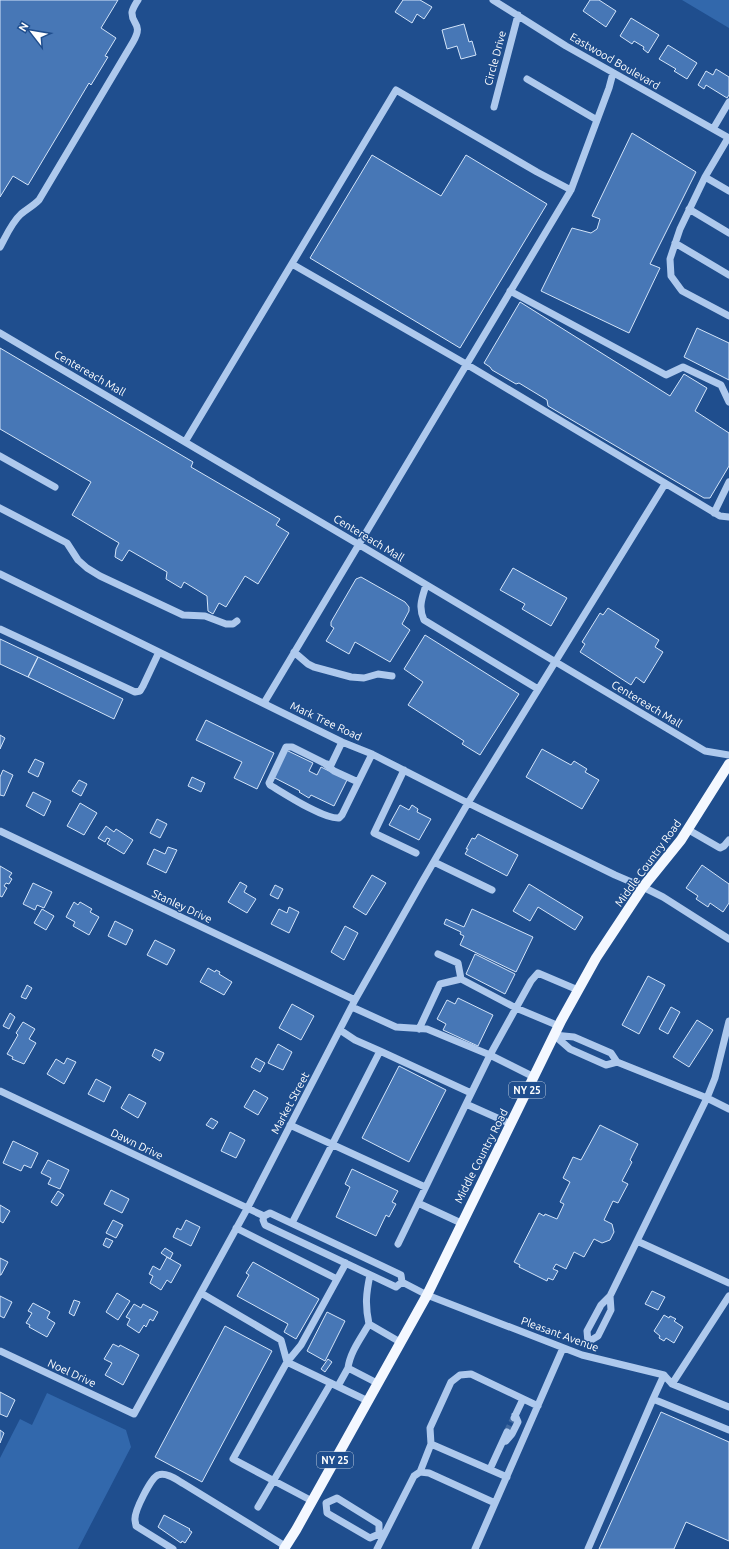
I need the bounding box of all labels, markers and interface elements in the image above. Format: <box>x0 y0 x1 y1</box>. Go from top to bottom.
north arrow <box>12 12 52 52</box>
text: N <box>16 20 31 33</box>
street label: Circle Drive <box>482 29 508 87</box>
street label: Eastwood Boulevard <box>568 30 662 92</box>
street label: Centereach Mall <box>52 348 128 398</box>
street label: Centereach Mall <box>332 512 407 564</box>
street label: Centereach Mall <box>610 678 685 730</box>
street label: Mark Tree Road <box>288 699 364 743</box>
street label: Middle Country Road <box>613 817 683 909</box>
street label: Stanley Drive <box>150 887 214 925</box>
street label: Market Street <box>269 1069 312 1136</box>
road number: NY 25 <box>509 1082 545 1098</box>
street label: Middle Country Road <box>452 1107 510 1205</box>
street label: Dawn Drive <box>109 1126 165 1162</box>
street label: Pleasant Avenue <box>520 1314 600 1354</box>
street label: Noel Drive <box>46 1357 98 1389</box>
road number: NY 25 <box>317 1452 353 1468</box>

